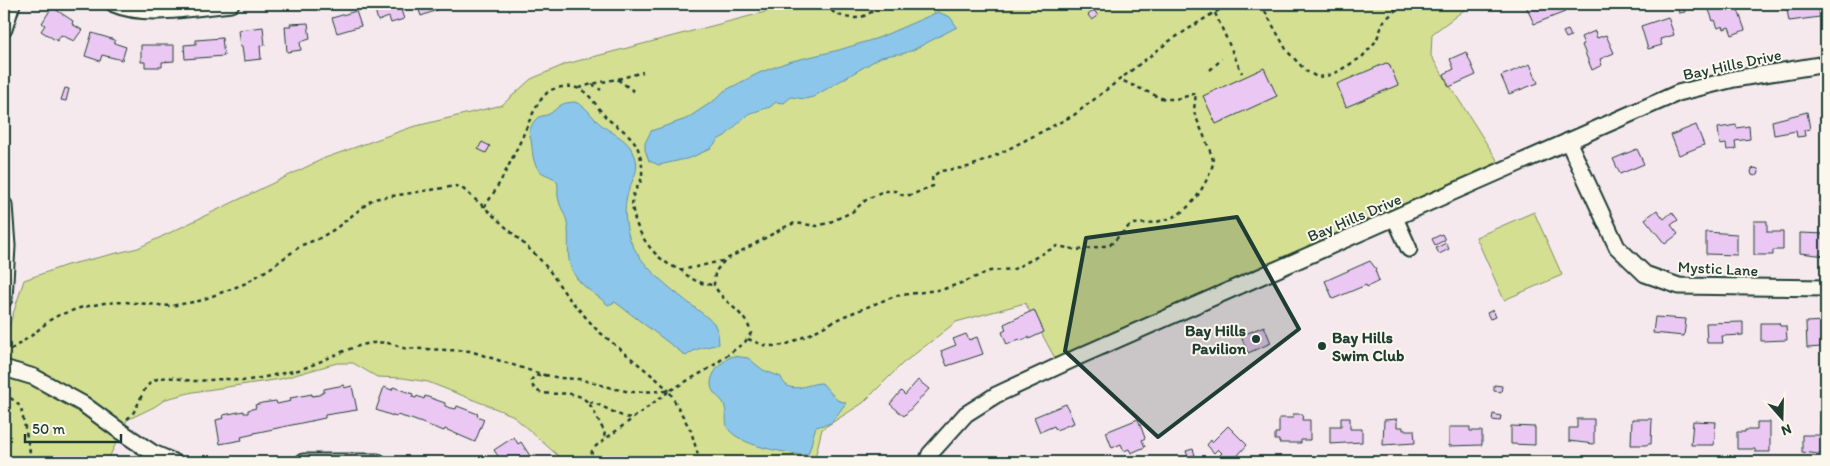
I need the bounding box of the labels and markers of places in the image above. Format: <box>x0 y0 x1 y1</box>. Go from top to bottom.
place label: Bay Hills Pavilion <box>1185 321 1247 358</box>
place label: Bay Hills Swim Club <box>1332 328 1404 365</box>
marker: Bay Hills Pavilion <box>1250 333 1262 345</box>
marker: Bay Hills Swim Club <box>1316 340 1328 352</box>

